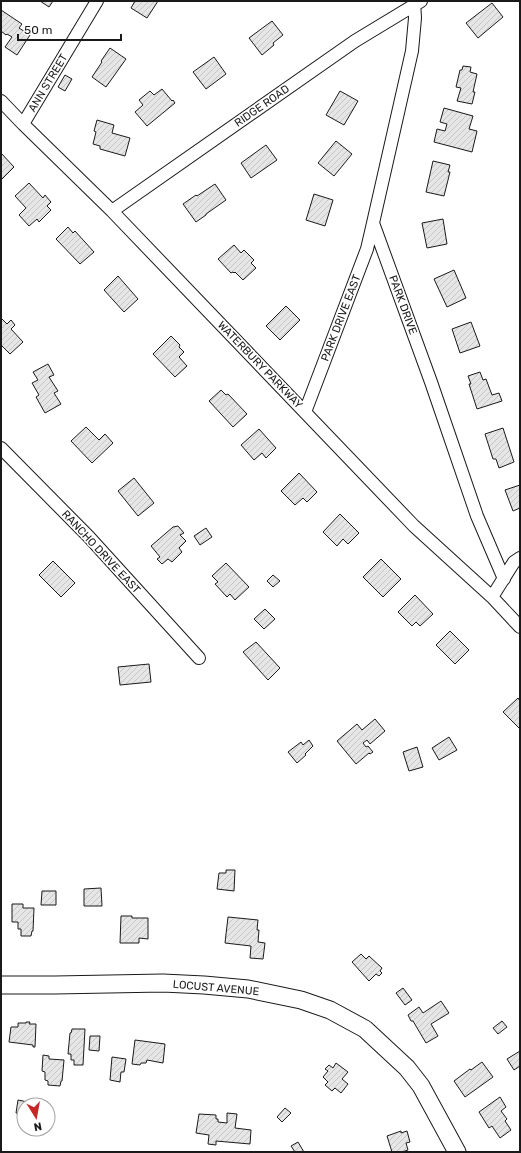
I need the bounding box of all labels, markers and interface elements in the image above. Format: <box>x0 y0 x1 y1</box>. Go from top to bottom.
scale bar <box>18 16 121 42</box>
text: 50 m <box>24 23 52 37</box>
street label: ANN STREET <box>26 51 71 114</box>
street label: RIDGE ROAD <box>232 82 292 130</box>
street label: PARK DRIVE EAST <box>318 272 364 363</box>
street label: PARK DRIVE <box>386 274 420 337</box>
street label: WATERBURY PARKWAY <box>215 318 305 412</box>
street label: RANCHO DRIVE EAST <box>59 508 143 597</box>
street label: LOCUST AVENUE <box>172 978 260 998</box>
north arrow <box>16 1097 56 1137</box>
text: N <box>33 1119 43 1133</box>

